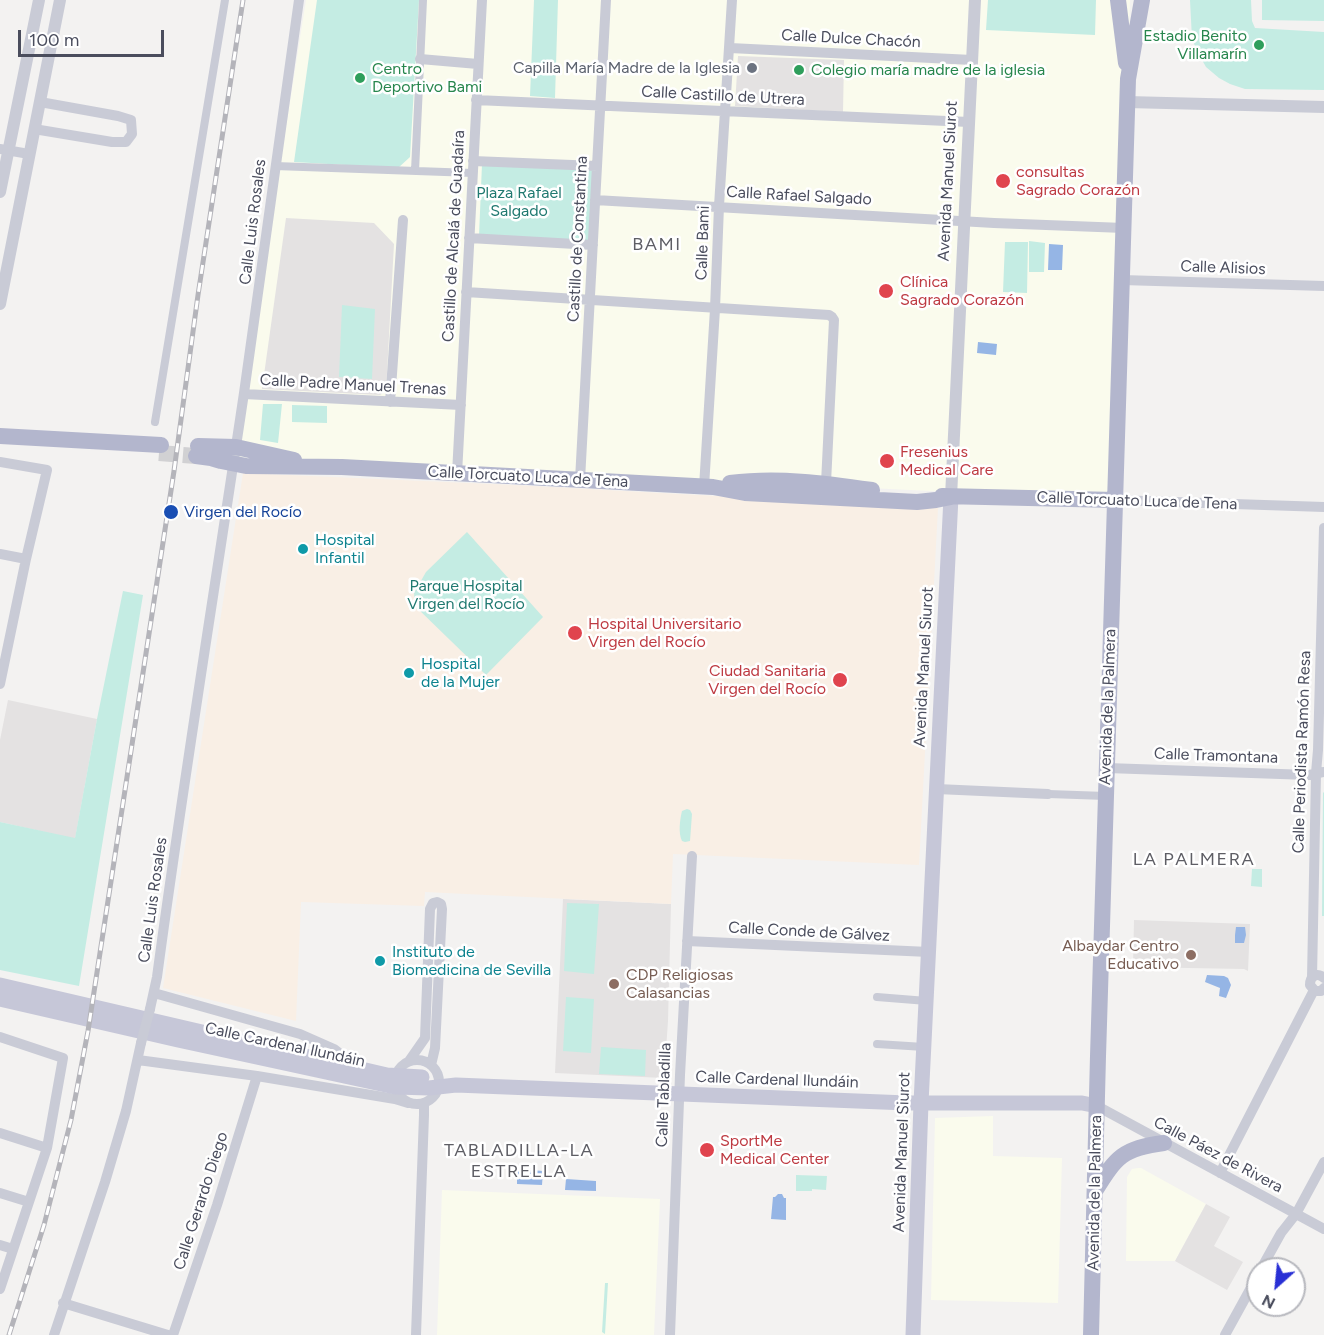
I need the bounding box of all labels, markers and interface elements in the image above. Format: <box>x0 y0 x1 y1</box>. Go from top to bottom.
scale bar <box>21 18 166 56</box>
street label: Calle Dulce Chacón <box>781 26 921 52</box>
place label: Estadio Benito Villamarín <box>1143 26 1247 64</box>
text: 100 m <box>29 29 79 51</box>
marker: Estadio Benito Villamarín <box>1252 38 1266 52</box>
place label: Capilla María Madre de la Iglesia <box>513 58 740 78</box>
place label: Centro Deportivo Bami <box>372 59 482 97</box>
place label: Colegio maría madre de la iglesia <box>811 60 1045 80</box>
marker: Capilla María Madre de la Iglesia <box>745 61 759 75</box>
marker: Colegio maría madre de la iglesia <box>792 63 806 77</box>
marker: Centro Deportivo Bami <box>353 71 367 85</box>
street label: Calle Castillo de Utrera <box>641 82 805 110</box>
street label: Avenida Manuel Siurot <box>934 100 962 262</box>
street label: Castillo de Alcalá de Guadaíra <box>439 130 469 342</box>
street label: Castillo de Constantina <box>564 155 592 323</box>
street label: Calle Luis Rosales <box>236 158 270 286</box>
place label: consultas Sagrado Corazón <box>1016 162 1140 200</box>
marker: consultas Sagrado Corazón <box>994 172 1012 190</box>
park label: Plaza Rafael Salgado <box>476 183 562 221</box>
street label: Calle Rafael Salgado <box>726 183 872 209</box>
street label: Calle Bami <box>692 205 714 281</box>
district label: BAMI <box>632 234 682 256</box>
street label: Calle Alisios <box>1180 257 1266 279</box>
place label: Clínica Sagrado Corazón <box>900 272 1024 310</box>
marker: Clínica Sagrado Corazón <box>877 282 895 300</box>
street label: Calle Padre Manuel Trenas <box>259 371 447 399</box>
place label: Fresenius Medical Care <box>900 442 993 480</box>
marker: Fresenius Medical Care <box>878 452 896 470</box>
street label: Calle Torcuato Luca de Tena <box>427 462 629 492</box>
street label: Calle Torcuato Luca de Tena <box>1036 488 1238 514</box>
place label: Virgen del Rocío <box>184 502 302 522</box>
marker: Virgen del Rocío <box>162 503 180 521</box>
place label: Hospital Infantil <box>315 530 375 568</box>
marker: Hospital Infantil <box>296 542 310 556</box>
park label: Parque Hospital Virgen del Rocío <box>407 576 525 614</box>
street label: Avenida Manuel Siurot <box>910 586 938 748</box>
place label: Hospital Universitario Virgen del Rocío <box>588 614 742 652</box>
marker: Hospital Universitario Virgen del Rocío <box>566 624 584 642</box>
street label: Avenida de la Palmera <box>1096 629 1120 785</box>
street label: Calle Periodista Ramón Resa <box>1289 650 1315 854</box>
place label: Hospital de la Mujer <box>421 654 500 692</box>
place label: Ciudad Sanitaria Virgen del Rocío <box>708 661 826 699</box>
marker: Hospital de la Mujer <box>402 666 416 680</box>
marker: Ciudad Sanitaria Virgen del Rocío <box>831 671 849 689</box>
street label: Calle Tramontana <box>1154 744 1278 768</box>
street label: Calle Luis Rosales <box>135 836 171 964</box>
district label: LA PALMERA <box>1133 849 1255 871</box>
street label: Calle Conde de Gálvez <box>728 918 890 946</box>
place label: Albaydar Centro Educativo <box>1062 936 1179 974</box>
place label: Instituto de Biomedicina de Sevilla <box>392 942 551 980</box>
marker: Albaydar Centro Educativo <box>1184 948 1198 962</box>
marker: Instituto de Biomedicina de Sevilla <box>373 954 387 968</box>
place label: CDP Religiosas Calasancias <box>626 965 733 1003</box>
marker: CDP Religiosas Calasancias <box>607 977 621 991</box>
street label: Calle Cardenal Ilundáin <box>203 1019 367 1071</box>
street label: Calle Tabladilla <box>653 1042 675 1148</box>
street label: Calle Cardenal Ilundáin <box>695 1068 859 1092</box>
street label: Avenida Manuel Siurot <box>890 1071 914 1233</box>
street label: Calle Páez de Rivera <box>1150 1113 1286 1197</box>
street label: Avenida de la Palmera <box>1084 1115 1106 1271</box>
street label: Calle Gerardo Diego <box>170 1130 232 1272</box>
place label: SportMe Medical Center <box>720 1131 829 1169</box>
district label: TABLADILLA-LA ESTRELLA <box>444 1140 594 1182</box>
marker: SportMe Medical Center <box>698 1141 716 1159</box>
north arrow <box>1246 1257 1306 1317</box>
text: N <box>1259 1290 1278 1313</box>

